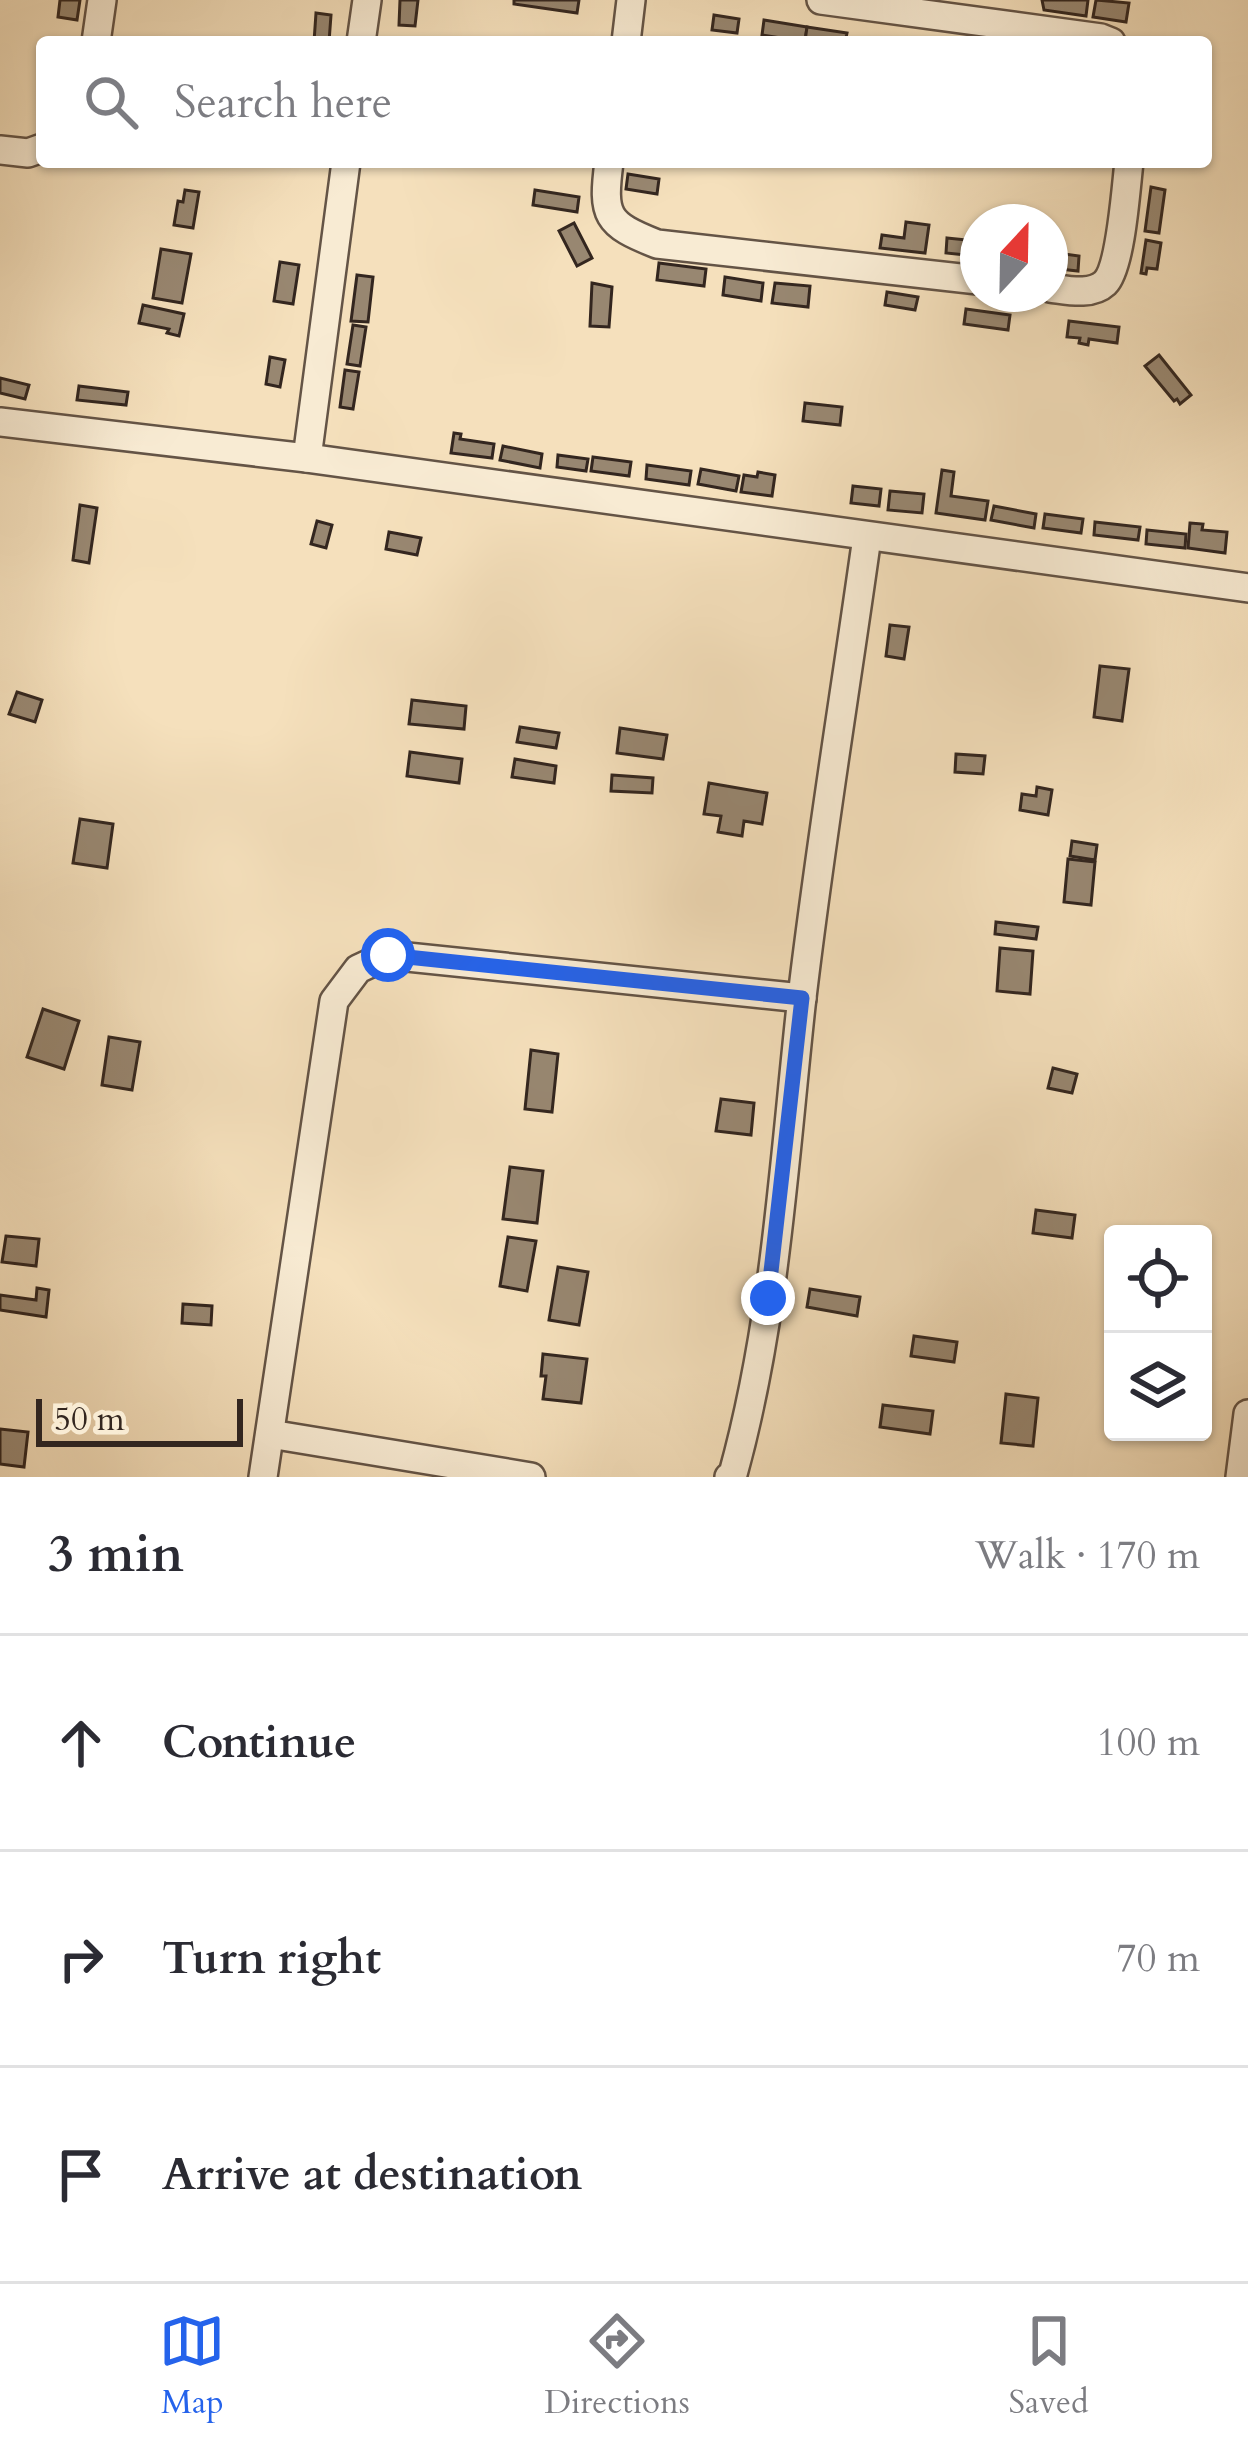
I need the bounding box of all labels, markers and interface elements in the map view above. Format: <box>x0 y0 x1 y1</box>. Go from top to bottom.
search box <box>36 36 1212 168</box>
icon: search <box>78 69 144 135</box>
text: Search here <box>174 72 392 133</box>
north arrow <box>960 204 1068 312</box>
route start <box>361 928 415 982</box>
map controls <box>1104 1225 1212 1441</box>
button: locate <box>1104 1225 1212 1333</box>
route end <box>741 1271 795 1325</box>
button: layers <box>1104 1333 1212 1441</box>
scale bar <box>36 1393 243 1446</box>
text: 50 m <box>54 1397 125 1442</box>
text: 3 min <box>48 1520 184 1590</box>
text: Walk · 170 m <box>975 1529 1200 1582</box>
icon: ahead <box>48 1710 114 1776</box>
text: Continue <box>162 1712 356 1773</box>
text: 100 m <box>1097 1716 1200 1769</box>
icon: right <box>48 1926 114 1992</box>
text: Turn right <box>162 1928 381 1989</box>
text: 70 m <box>1117 1932 1200 1985</box>
icon: arrive <box>48 2142 114 2208</box>
text: Arrive at destination <box>162 2144 582 2205</box>
tab: Map <box>159 2308 225 2425</box>
tab: Directions <box>544 2308 690 2425</box>
tab: Saved <box>1009 2308 1089 2425</box>

